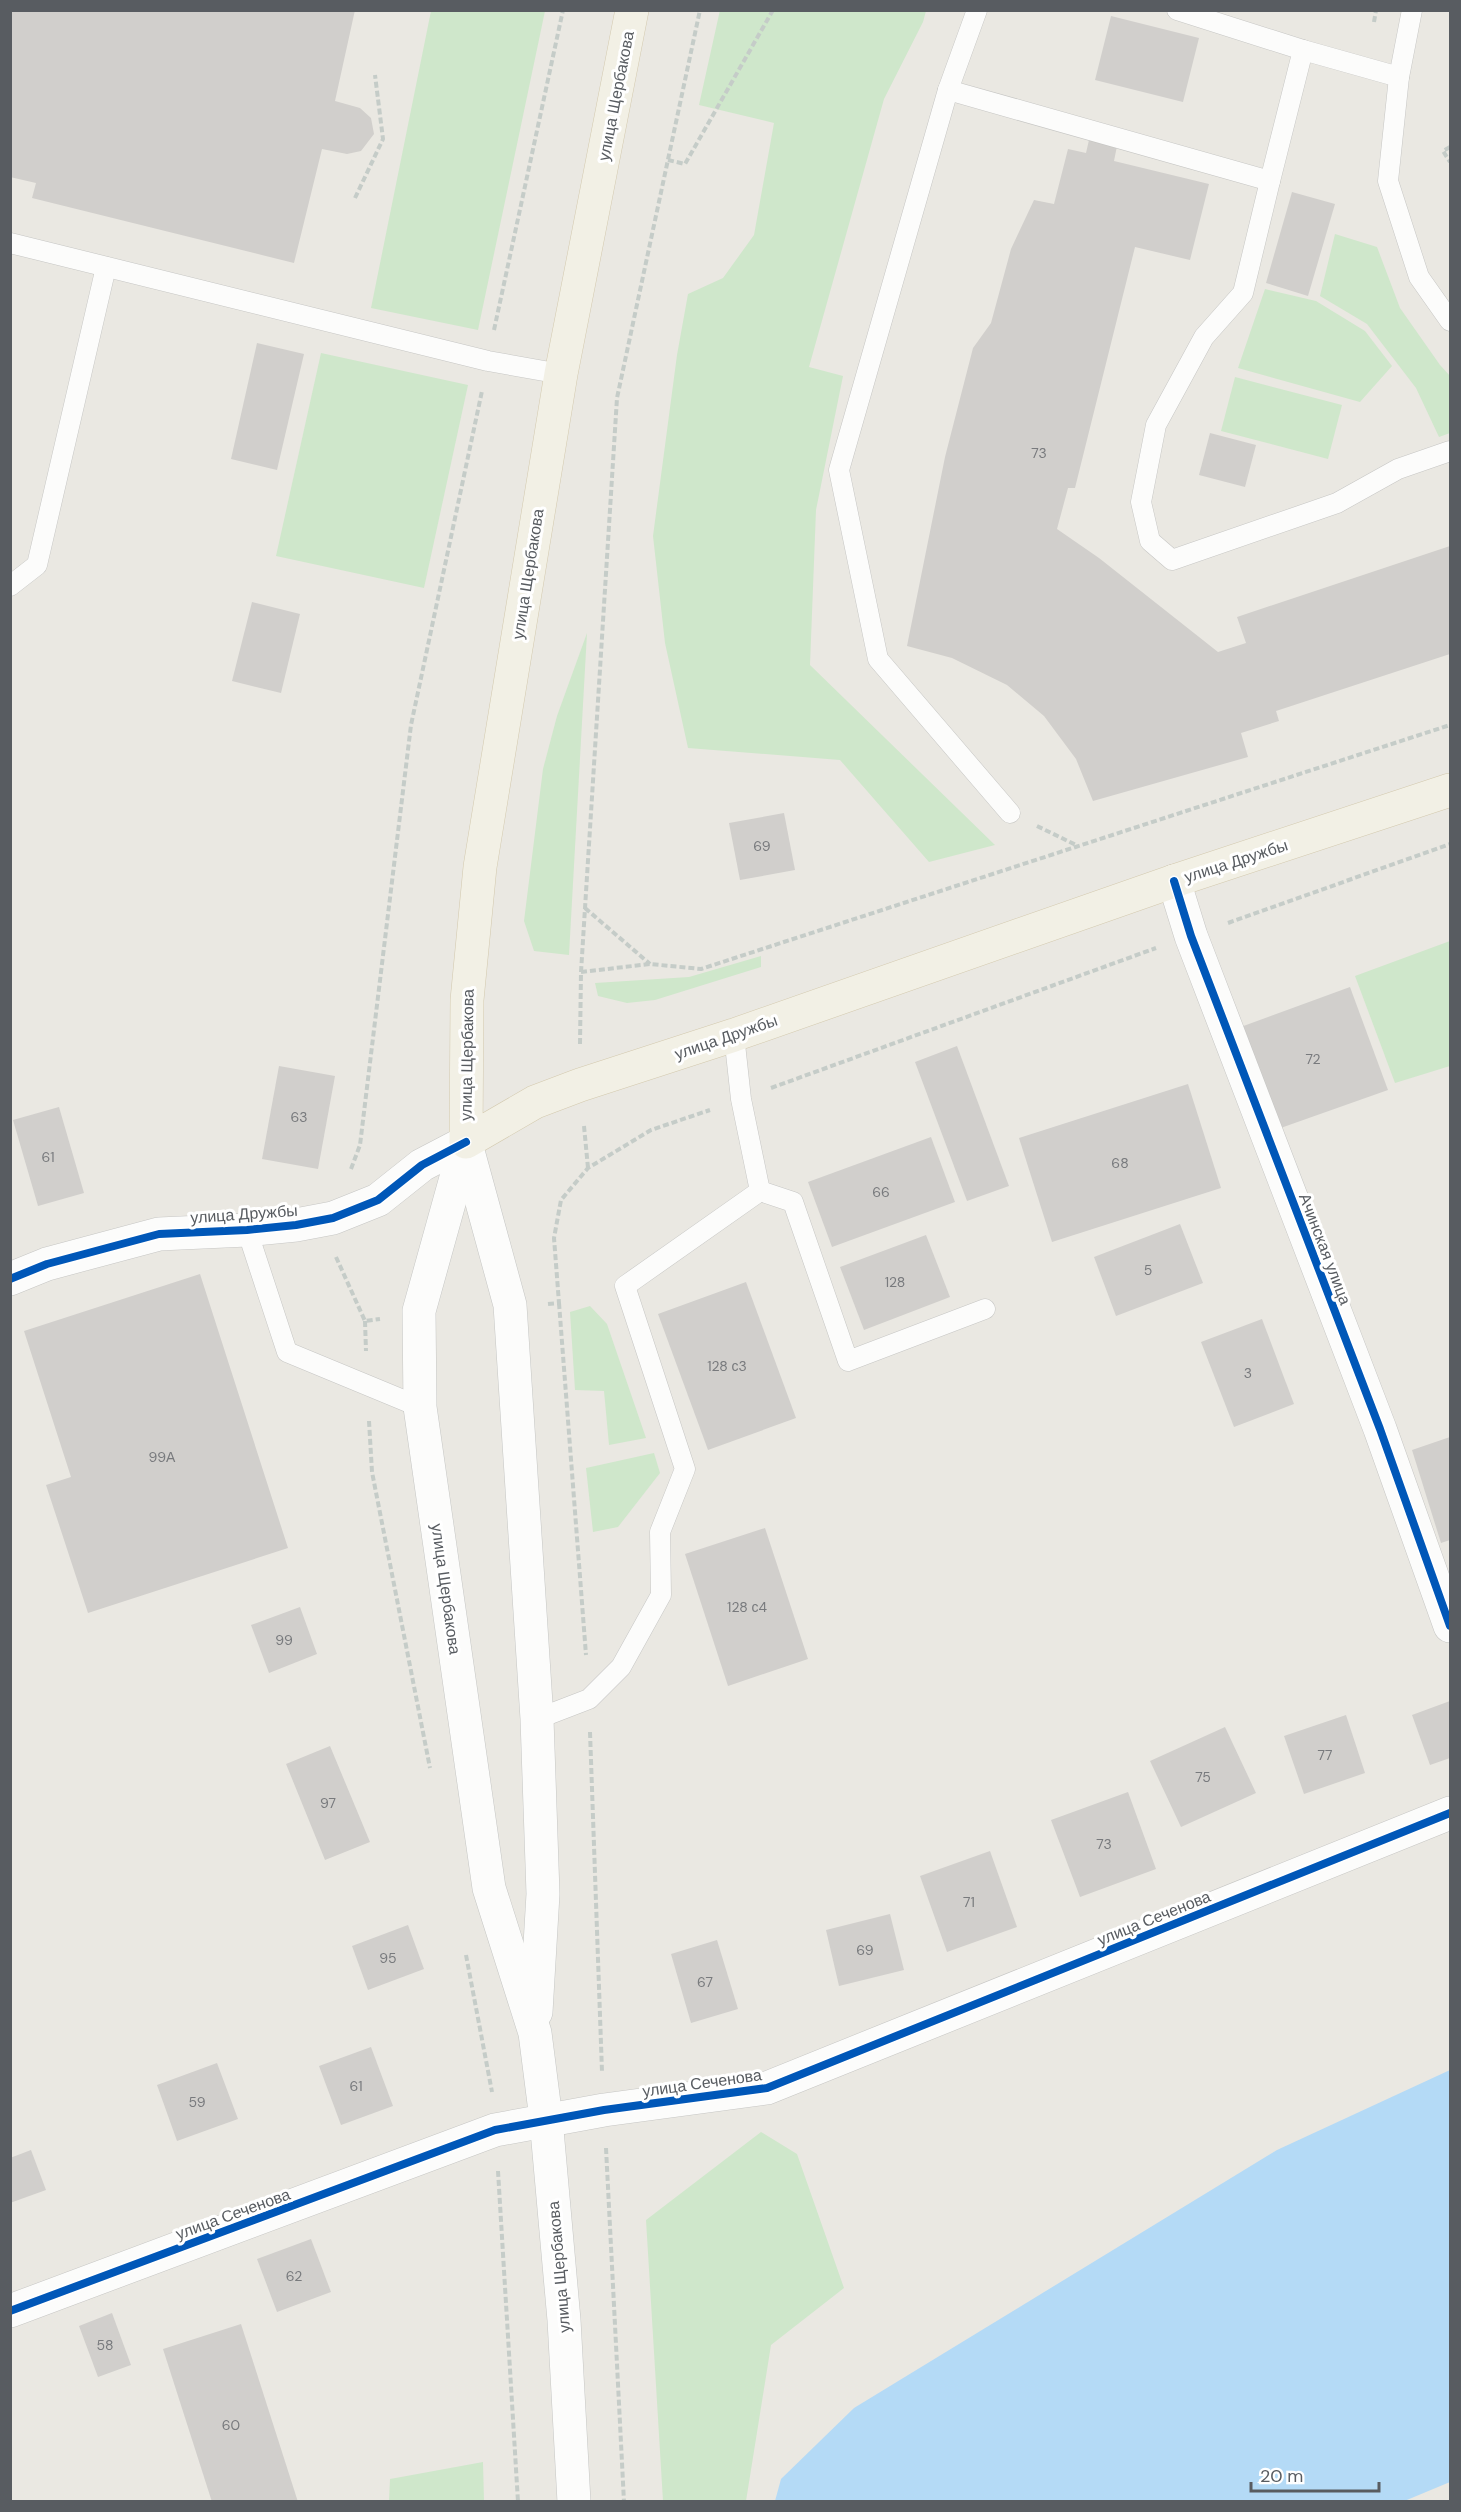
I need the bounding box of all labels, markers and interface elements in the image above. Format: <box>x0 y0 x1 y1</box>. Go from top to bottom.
street label: улица Щербакова <box>593 29 639 163</box>
house number: 73 <box>1031 444 1047 462</box>
street label: улица Щербакова <box>507 507 549 641</box>
street label: улица Дружбы <box>1182 834 1290 888</box>
house number: 69 <box>753 837 771 855</box>
street label: улица Щербакова <box>455 989 479 1121</box>
street label: улица Дружбы <box>672 1010 780 1064</box>
house number: 72 <box>1305 1050 1321 1068</box>
house number: 63 <box>290 1108 308 1126</box>
house number: 61 <box>41 1148 55 1166</box>
house number: 68 <box>1111 1154 1129 1172</box>
house number: 66 <box>872 1183 890 1201</box>
street label: Ачинская улица <box>1294 1190 1356 1308</box>
street label: улица Дружбы <box>190 1200 298 1228</box>
house number: 5 <box>1144 1261 1152 1279</box>
house number: 128 <box>885 1273 905 1291</box>
house number: 128 с3 <box>707 1357 747 1375</box>
house number: 3 <box>1244 1364 1252 1382</box>
house number: 99А <box>149 1448 176 1466</box>
street label: улица Щербакова <box>426 1522 466 1656</box>
house number: 128 с4 <box>727 1598 767 1616</box>
house number: 99 <box>275 1631 293 1649</box>
house number: 77 <box>1318 1746 1332 1764</box>
house number: 75 <box>1195 1768 1211 1786</box>
house number: 97 <box>320 1794 336 1812</box>
house number: 73 <box>1096 1835 1112 1853</box>
street label: улица Сеченова <box>1094 1886 1214 1950</box>
house number: 71 <box>963 1893 975 1911</box>
house number: 69 <box>856 1941 874 1959</box>
house number: 95 <box>379 1949 397 1967</box>
house number: 67 <box>697 1973 713 1991</box>
street label: улица Сеченова <box>641 2064 763 2102</box>
house number: 61 <box>349 2077 363 2095</box>
house number: 59 <box>189 2093 206 2111</box>
street label: улица Сеченова <box>173 2184 293 2244</box>
street label: улица Щербакова <box>543 2200 575 2334</box>
house number: 62 <box>286 2267 302 2285</box>
house number: 58 <box>96 2336 114 2354</box>
house number: 60 <box>222 2416 240 2434</box>
scale bar <box>1251 2455 1378 2493</box>
text: 20 m <box>1260 2464 1303 2488</box>

